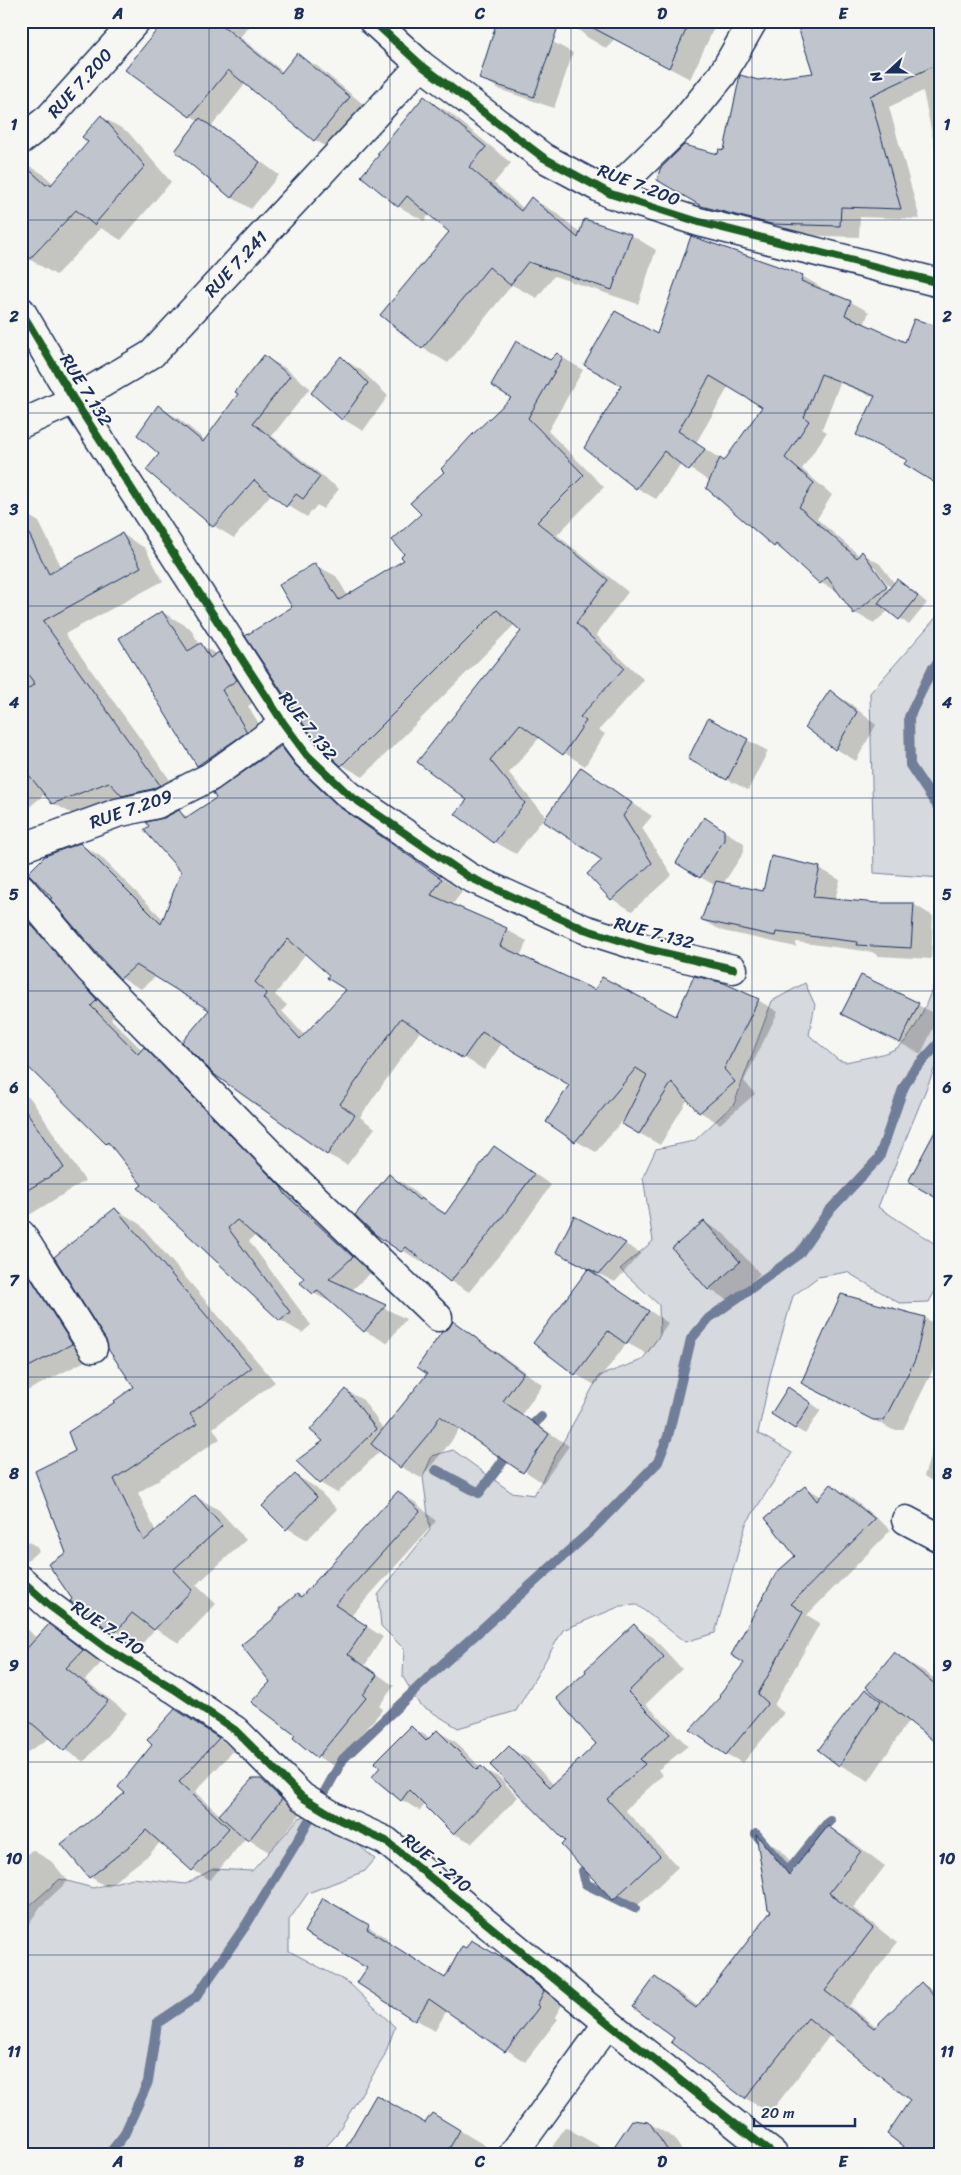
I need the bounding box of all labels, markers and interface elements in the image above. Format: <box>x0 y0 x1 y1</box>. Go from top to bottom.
text: A <box>112 0 123 28</box>
text: B <box>294 0 305 28</box>
text: C <box>474 0 486 28</box>
text: D <box>657 0 667 28</box>
text: E <box>839 0 849 28</box>
street label: RUE 7.200 <box>39 40 121 126</box>
north arrow <box>864 48 914 98</box>
text: N <box>863 67 890 86</box>
text: 1 <box>11 110 18 139</box>
text: 1 <box>944 110 951 139</box>
street label: RUE 7.200 <box>593 155 685 215</box>
street label: RUE 7.241 <box>196 223 276 305</box>
text: 2 <box>8 302 19 331</box>
text: 2 <box>941 302 952 331</box>
street label: RUE 7.132 <box>51 347 121 433</box>
text: 3 <box>9 495 19 524</box>
text: 3 <box>942 495 952 524</box>
street label: RUE 7.132 <box>270 684 346 768</box>
text: 4 <box>8 688 19 717</box>
text: 4 <box>941 688 952 717</box>
street label: RUE 7.209 <box>85 780 177 838</box>
text: 5 <box>9 880 19 909</box>
text: 5 <box>942 880 952 909</box>
street label: RUE 7.132 <box>611 907 697 959</box>
text: 6 <box>8 1073 19 1102</box>
text: 6 <box>941 1073 952 1102</box>
text: 7 <box>9 1266 20 1295</box>
text: 7 <box>942 1266 953 1295</box>
text: 8 <box>8 1459 19 1488</box>
text: 8 <box>941 1459 952 1488</box>
street label: RUE 7.210 <box>65 1592 151 1664</box>
text: 9 <box>9 1651 19 1680</box>
text: 9 <box>942 1651 952 1680</box>
street label: RUE 7.210 <box>395 1825 479 1901</box>
text: 10 <box>6 1844 22 1873</box>
text: 10 <box>939 1844 955 1873</box>
text: 11 <box>7 2037 21 2066</box>
text: 11 <box>940 2037 954 2066</box>
scale bar <box>754 2095 855 2127</box>
text: 20 m <box>761 2100 795 2126</box>
text: A <box>112 2147 123 2175</box>
text: B <box>294 2147 305 2175</box>
text: C <box>474 2147 486 2175</box>
text: D <box>657 2147 667 2175</box>
text: E <box>839 2147 849 2175</box>

